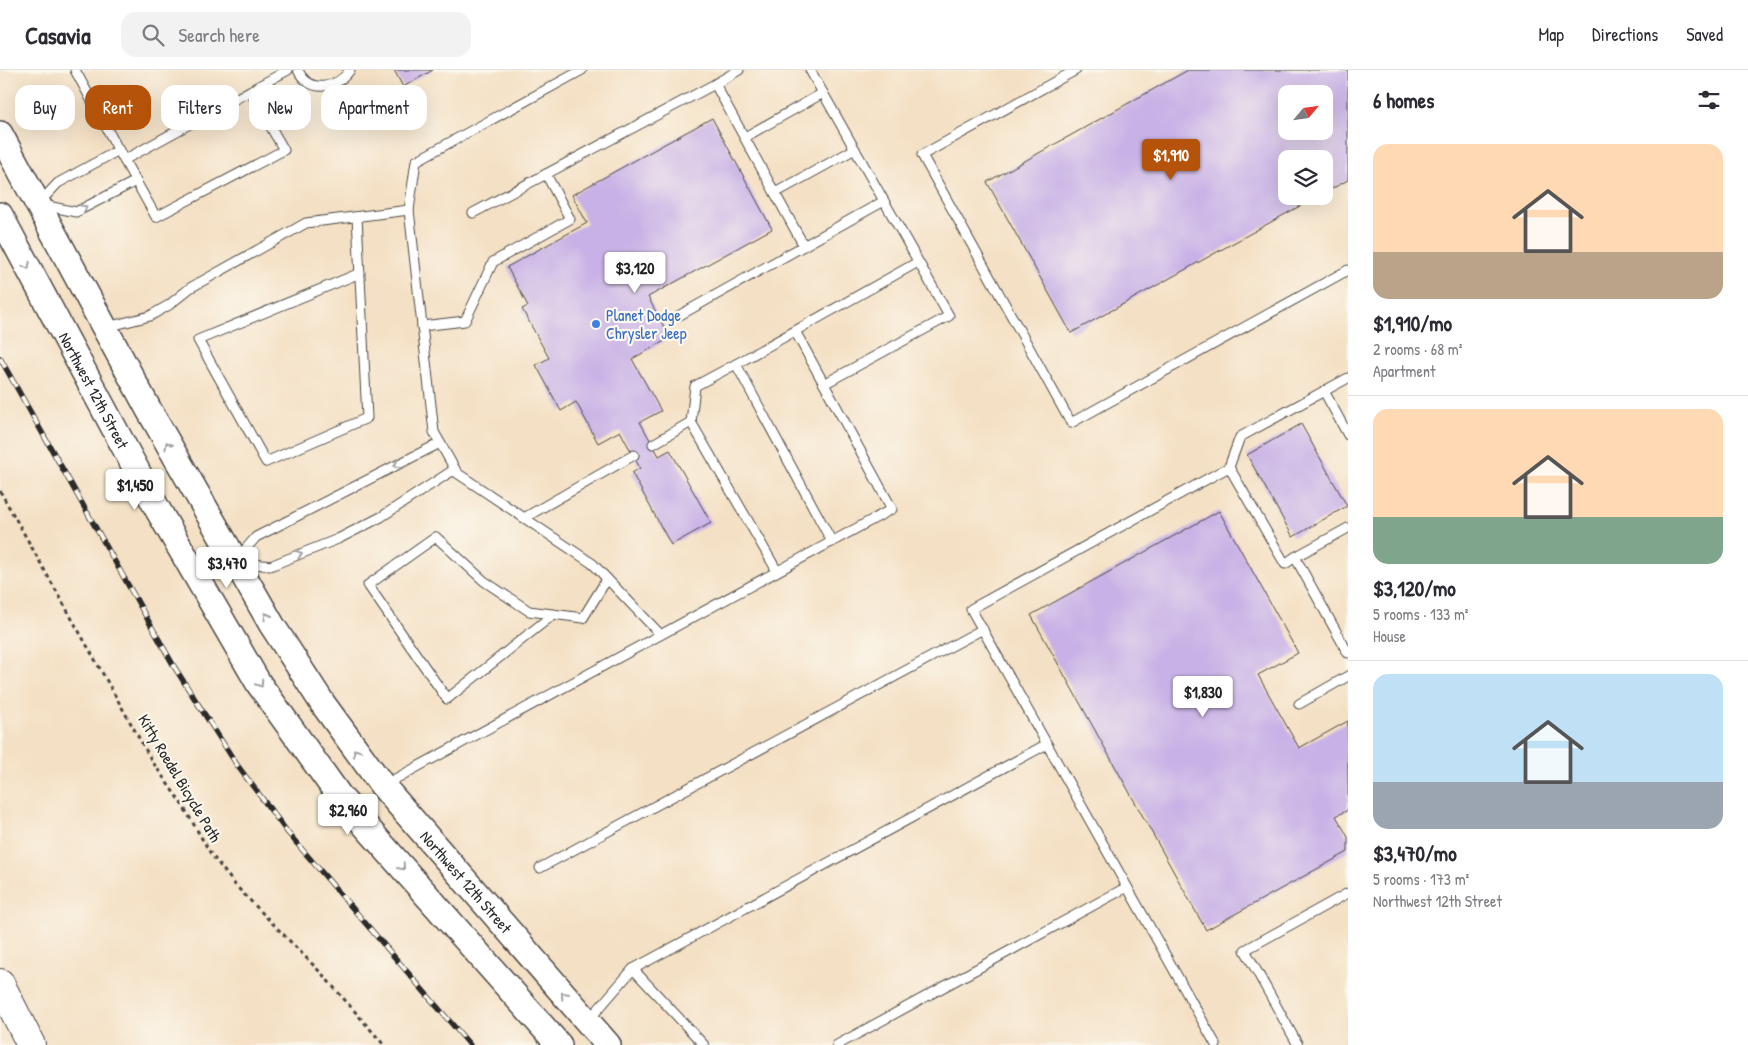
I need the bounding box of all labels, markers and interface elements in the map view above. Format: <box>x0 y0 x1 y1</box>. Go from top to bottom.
search box <box>121 12 471 57</box>
text: Casavia <box>25 19 91 51</box>
icon: search <box>139 21 167 49</box>
text: Search here <box>179 22 260 48</box>
text: Map <box>1539 22 1564 47</box>
text: Directions <box>1592 22 1658 47</box>
text: Saved <box>1686 22 1723 47</box>
chip: Buy <box>15 85 75 130</box>
chip: Rent <box>85 85 151 130</box>
chip: Filters <box>161 85 239 130</box>
chip: New <box>249 85 311 130</box>
chip: Apartment <box>321 85 427 130</box>
north arrow <box>1278 85 1332 140</box>
map controls <box>1278 85 1333 205</box>
text: 6 homes <box>1373 86 1434 115</box>
icon: filters <box>1695 86 1723 114</box>
pin: $1,910 <box>1130 138 1212 181</box>
text: $1,910 <box>1153 144 1189 166</box>
button: layers <box>1278 150 1333 205</box>
icon: home <box>1503 176 1593 266</box>
one-way arrow <box>79 204 88 214</box>
pin: $3,120 <box>594 252 676 294</box>
text: $3,120 <box>616 257 654 279</box>
one-way arrow <box>21 260 31 269</box>
place label: Planet Dodge Chrysler Jeep <box>606 304 687 344</box>
text: $1,910/mo <box>1373 309 1452 338</box>
marker: Planet Dodge Chrysler Jeep <box>590 318 602 330</box>
street label: Northwest 12th Street <box>54 328 134 453</box>
text: 2 rooms · 68 m² <box>1373 338 1462 360</box>
text: Apartment <box>1373 360 1436 382</box>
one-way arrow <box>165 441 175 450</box>
icon: home <box>1503 442 1593 532</box>
one-way arrow <box>393 459 402 469</box>
pin: $1,450 <box>94 468 176 511</box>
text: $1,450 <box>116 474 154 496</box>
pin: $3,470 <box>186 546 268 589</box>
one-way arrow <box>294 550 302 560</box>
text: $3,470 <box>207 552 247 574</box>
text: $3,120/mo <box>1373 574 1456 603</box>
text: 5 rooms · 133 m² <box>1373 603 1469 625</box>
one-way arrow <box>263 613 273 622</box>
text: House <box>1373 625 1406 647</box>
pin: $1,830 <box>1162 676 1244 718</box>
one-way arrow <box>254 678 263 688</box>
text: $1,830 <box>1184 681 1222 703</box>
icon: home <box>1503 707 1593 797</box>
street label: Kitty Roedel Bicycle Path <box>133 710 227 846</box>
one-way arrow <box>354 749 362 758</box>
pin: $2,960 <box>307 794 389 836</box>
text: $2,960 <box>329 799 367 821</box>
street label: Northwest 12th Street <box>416 826 517 938</box>
text: $3,470/mo <box>1373 839 1457 868</box>
one-way arrow <box>397 862 406 871</box>
text: 5 rooms · 173 m² <box>1373 868 1469 890</box>
text: Northwest 12th Street <box>1373 890 1502 912</box>
one-way arrow <box>561 992 570 1001</box>

